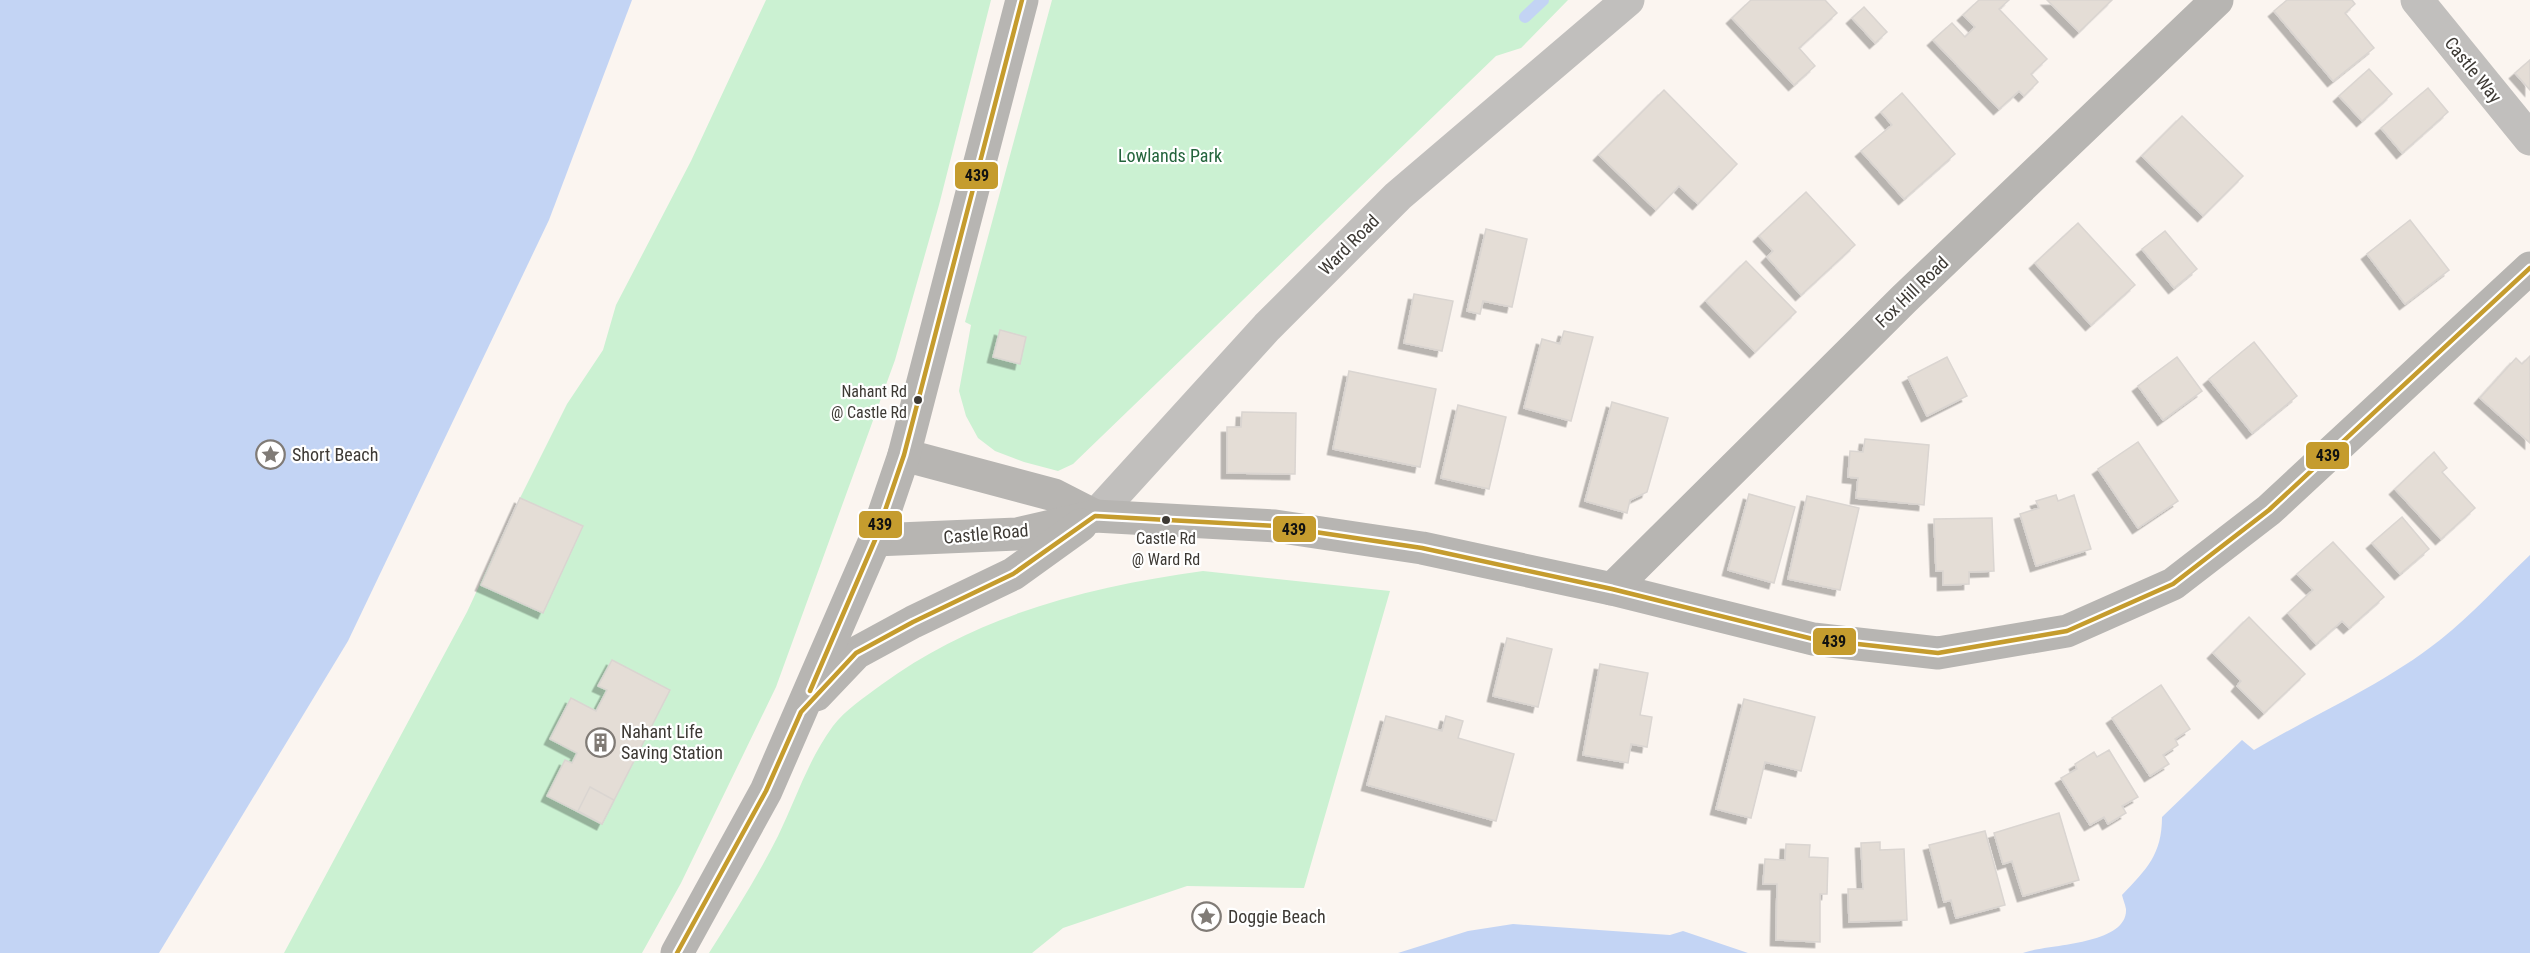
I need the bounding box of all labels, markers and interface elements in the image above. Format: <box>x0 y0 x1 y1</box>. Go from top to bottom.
street label: Castle Way <box>2441 33 2507 107</box>
park label: Lowlands Park <box>1118 145 1222 166</box>
line badge: 439 <box>954 161 999 190</box>
text: 439 <box>965 166 989 185</box>
street label: Ward Road <box>1314 210 1383 279</box>
street label: Fox Hill Road <box>1871 252 1952 332</box>
place label: Nahant Rd @ Castle Rd <box>831 382 907 422</box>
marker: Nahant Rd @ Castle Rd <box>912 394 924 406</box>
place icon: Short Beach <box>255 439 287 471</box>
line badge: 439 <box>2305 441 2350 470</box>
place label: Short Beach <box>292 444 378 465</box>
text: 439 <box>2316 446 2340 465</box>
line badge: 439 <box>858 510 903 539</box>
marker: Castle Rd @ Ward Rd <box>1160 514 1172 526</box>
text: 439 <box>868 515 892 534</box>
line badge: 439 <box>1272 515 1317 543</box>
street label: Castle Road <box>943 519 1029 548</box>
text: 439 <box>1282 520 1306 539</box>
place label: Castle Rd @ Ward Rd <box>1132 529 1200 569</box>
line badge: 439 <box>1812 627 1857 656</box>
text: 439 <box>1822 632 1846 651</box>
place label: Nahant Life Saving Station <box>621 721 723 763</box>
building icon: Nahant Life Saving Station <box>584 726 616 758</box>
place icon: Doggie Beach <box>1191 901 1223 933</box>
place label: Doggie Beach <box>1228 906 1326 927</box>

